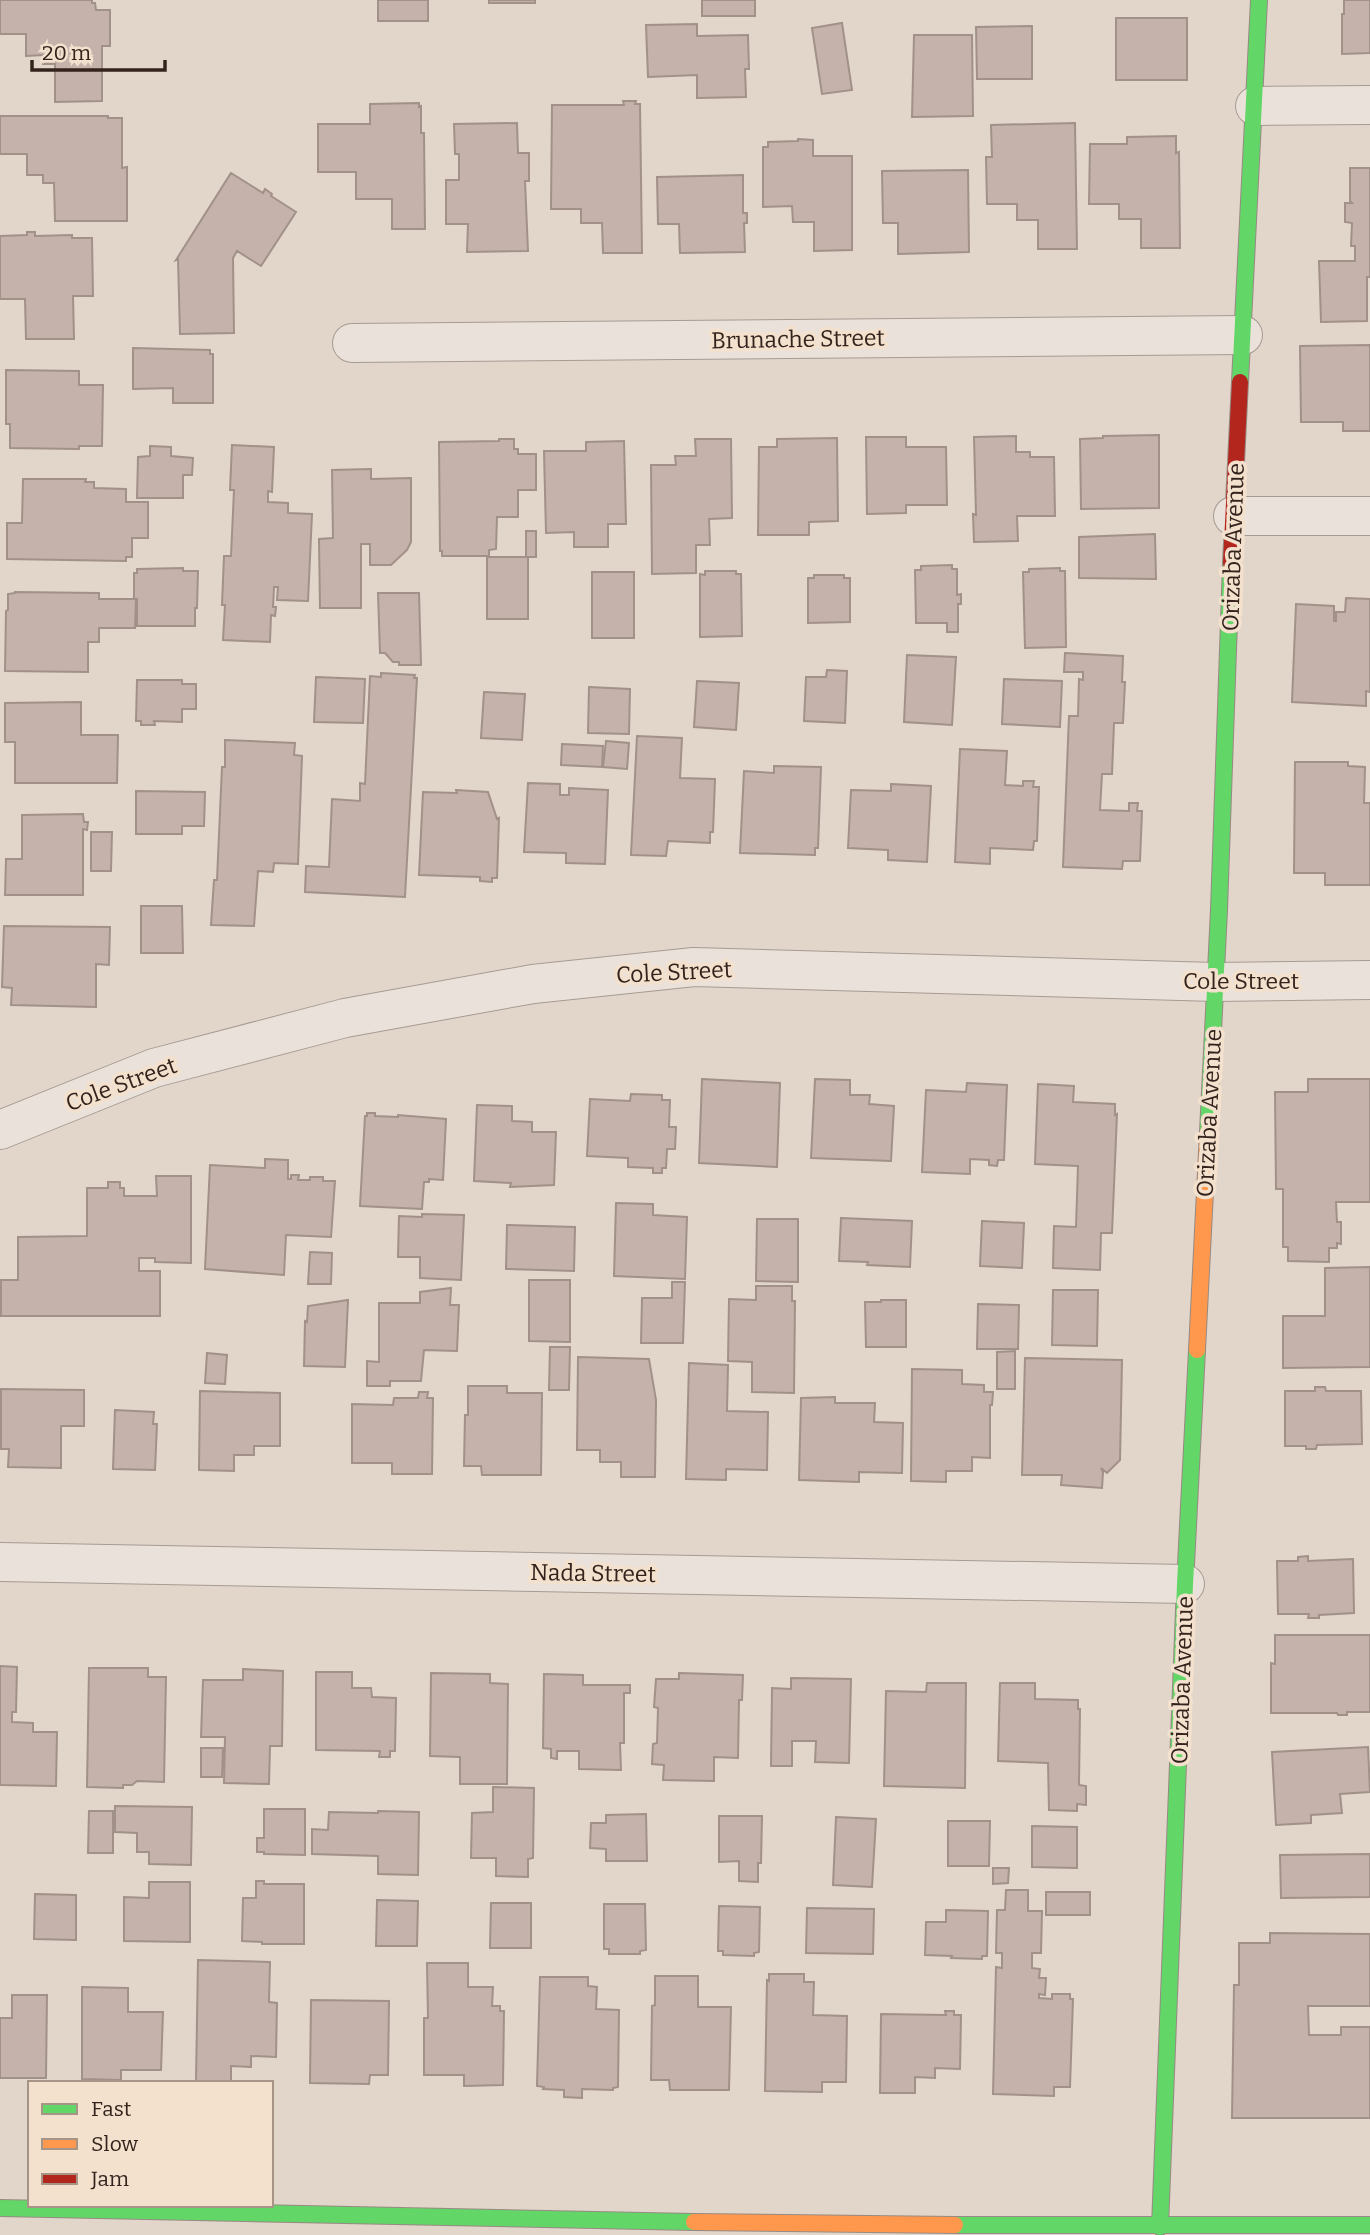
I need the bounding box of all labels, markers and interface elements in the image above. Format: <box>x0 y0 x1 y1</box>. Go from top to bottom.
scale bar <box>32 28 164 72</box>
text: 20 m <box>42 40 91 66</box>
street label: Brunache Street <box>711 323 885 355</box>
street label: Orizaba Avenue <box>1216 462 1250 632</box>
street label: Cole Street <box>615 955 733 989</box>
street label: Cole Street <box>1183 967 1299 995</box>
street label: Orizaba Avenue <box>1191 1028 1227 1198</box>
street label: Cole Street <box>62 1051 180 1117</box>
street label: Nada Street <box>530 1558 656 1588</box>
street label: Orizaba Avenue <box>1165 1595 1199 1765</box>
legend <box>28 2081 273 2207</box>
text: Fast <box>91 2096 132 2122</box>
text: Slow <box>91 2131 138 2157</box>
text: Jam <box>90 2166 129 2192</box>

